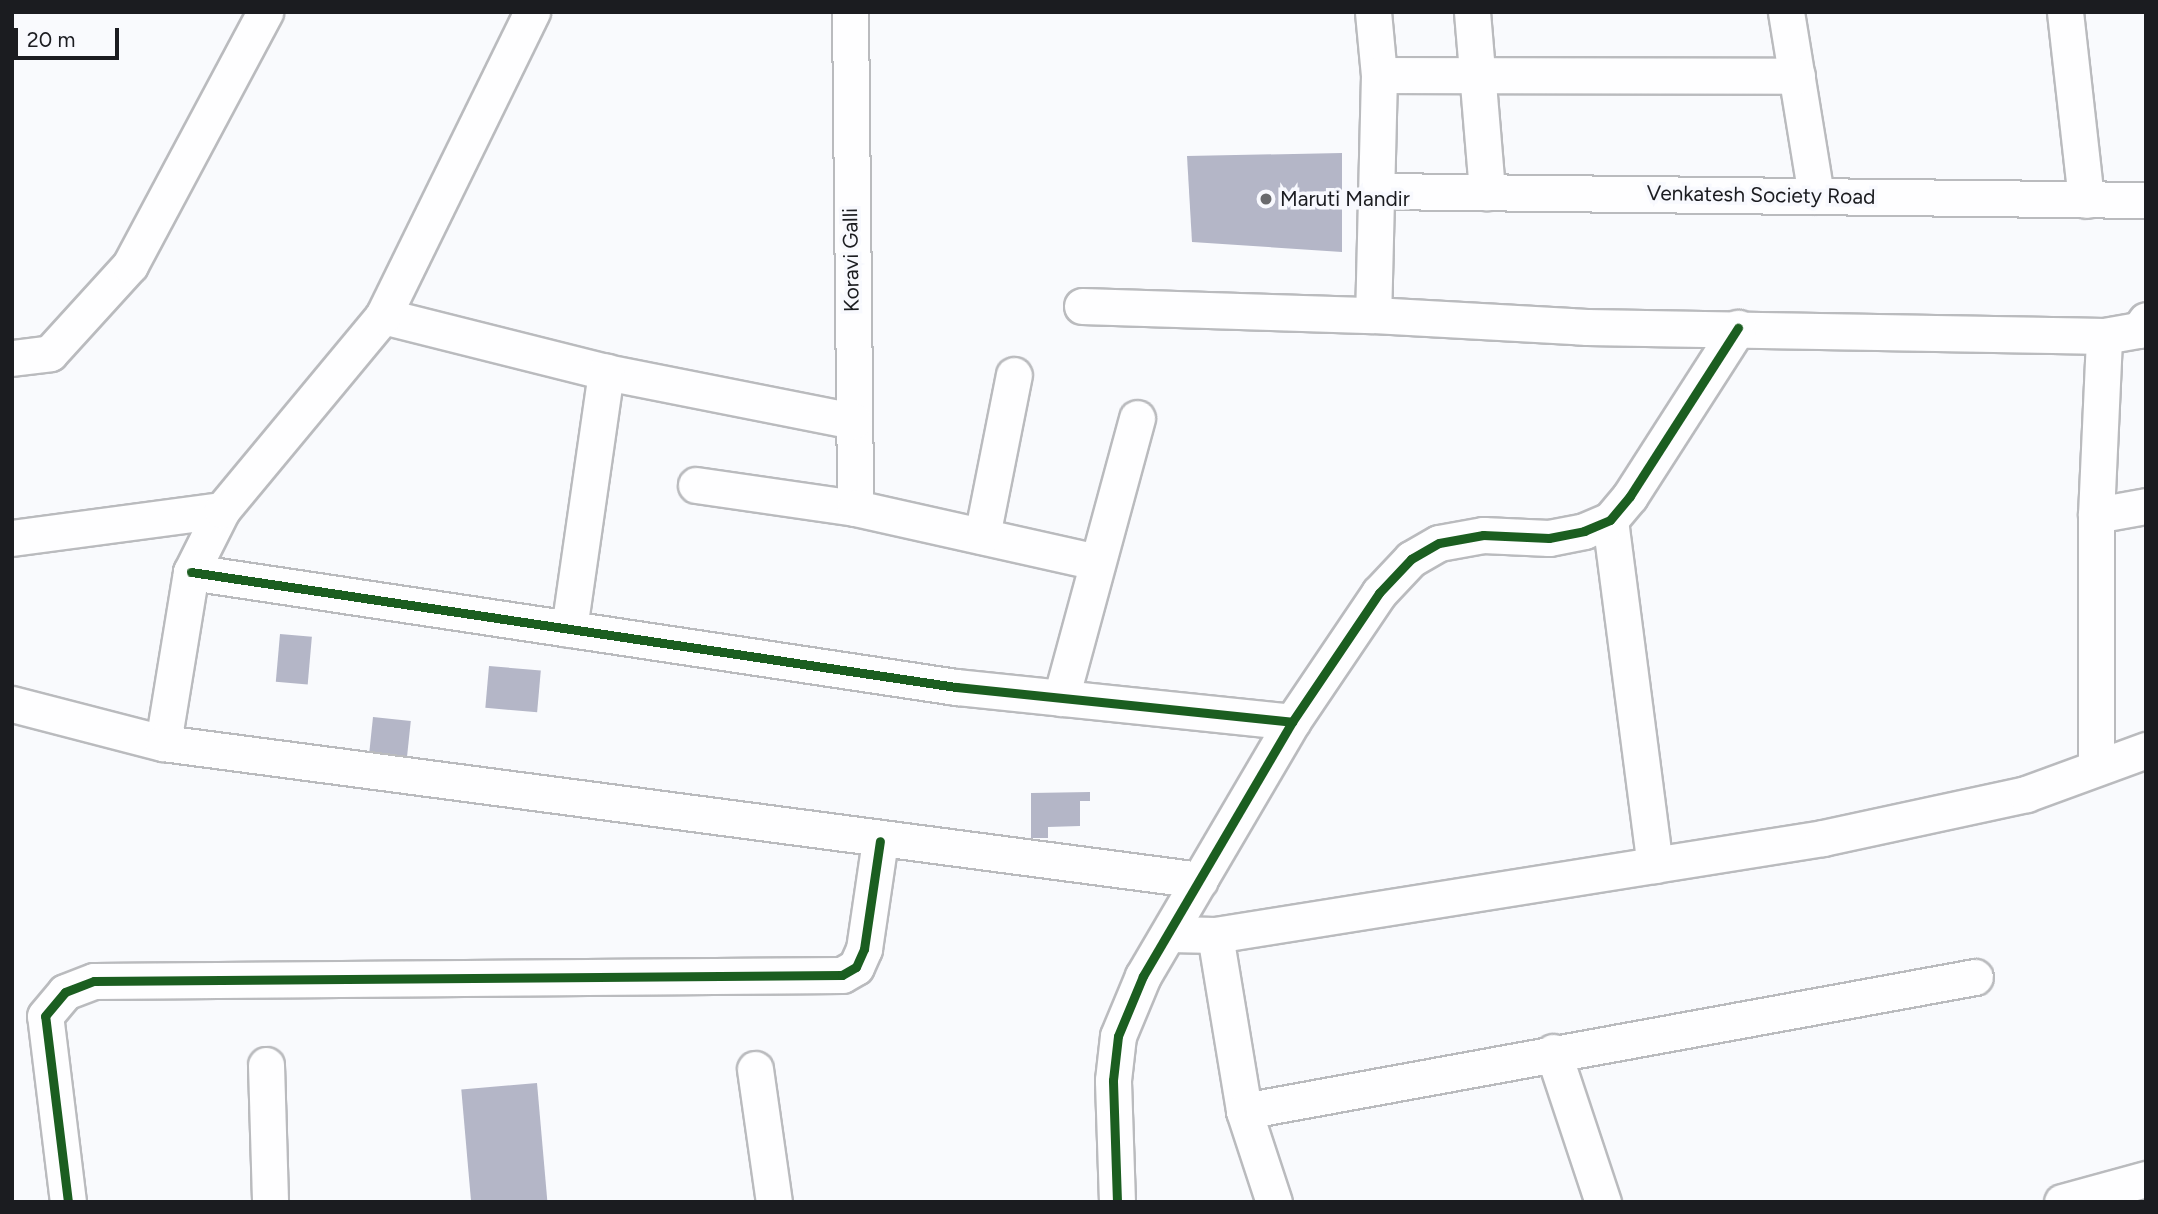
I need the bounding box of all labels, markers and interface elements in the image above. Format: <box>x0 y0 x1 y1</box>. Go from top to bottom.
scale bar <box>18 14 122 58</box>
text: 20 m <box>27 27 75 52</box>
street label: Venkatesh Society Road <box>1646 180 1876 210</box>
place label: Maruti Mandir <box>1280 186 1410 212</box>
marker: Maruti Mandir <box>1258 191 1274 207</box>
street label: Koravi Galli <box>837 208 865 312</box>

